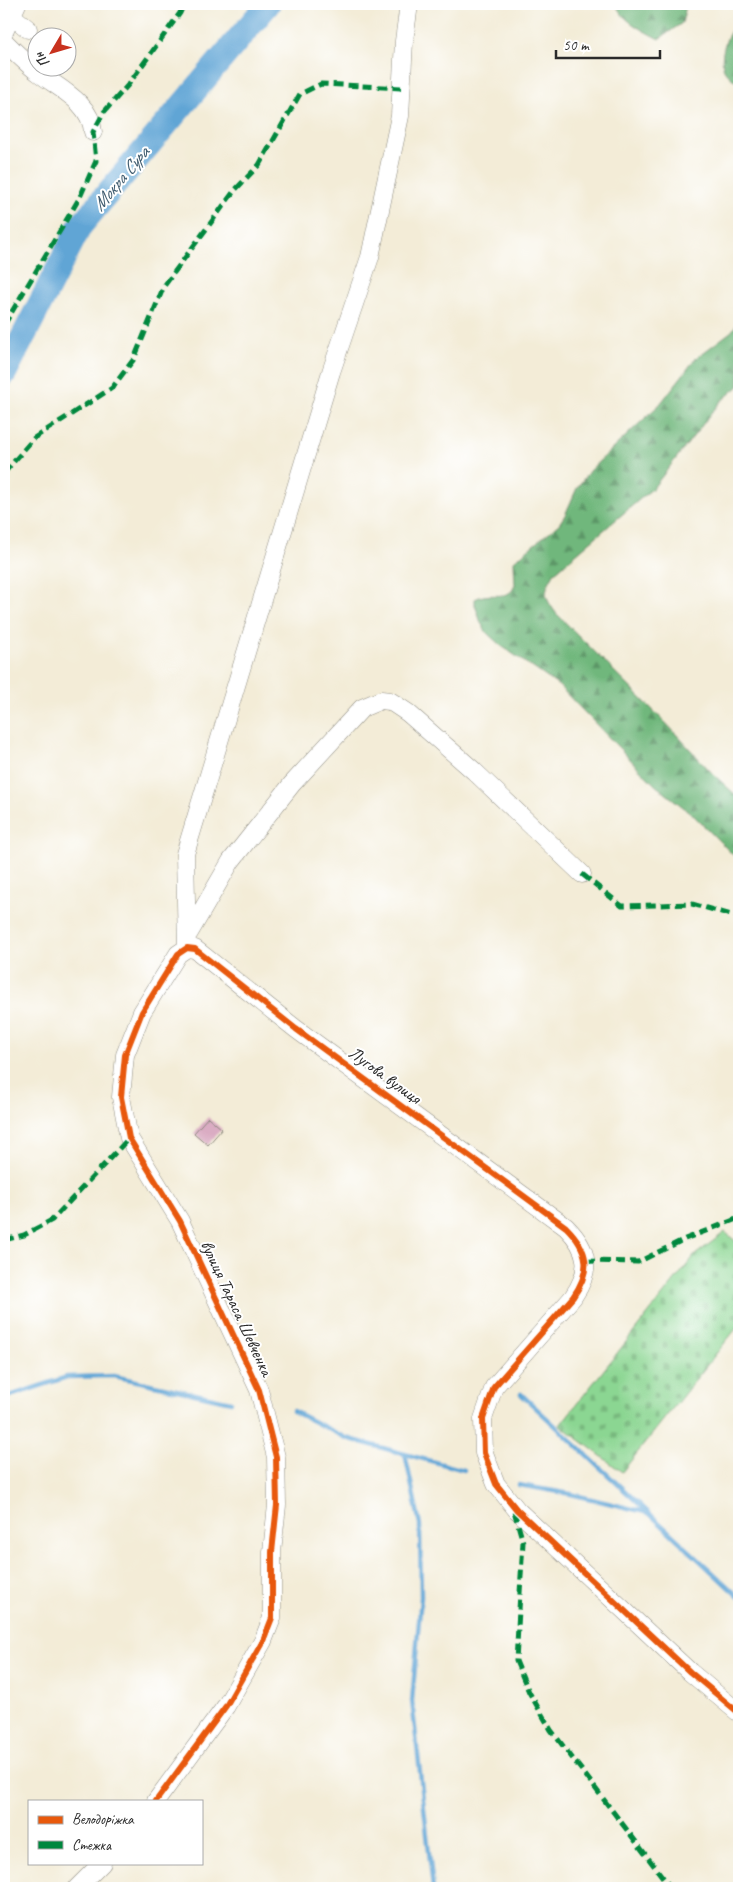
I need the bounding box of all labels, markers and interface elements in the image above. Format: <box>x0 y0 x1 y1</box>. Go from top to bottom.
north arrow <box>28 28 78 78</box>
scale bar <box>556 28 659 60</box>
text: 50 m <box>563 36 590 55</box>
text: Пн <box>30 48 53 71</box>
water label: Мокра Сура <box>87 140 156 216</box>
street label: Лугова вулиця <box>344 1041 427 1110</box>
street label: вулиця Тараса Шевченка <box>196 1237 279 1381</box>
legend <box>28 1800 202 1864</box>
text: Велодоріжка <box>72 1810 135 1829</box>
text: Стежка <box>72 1836 112 1855</box>

